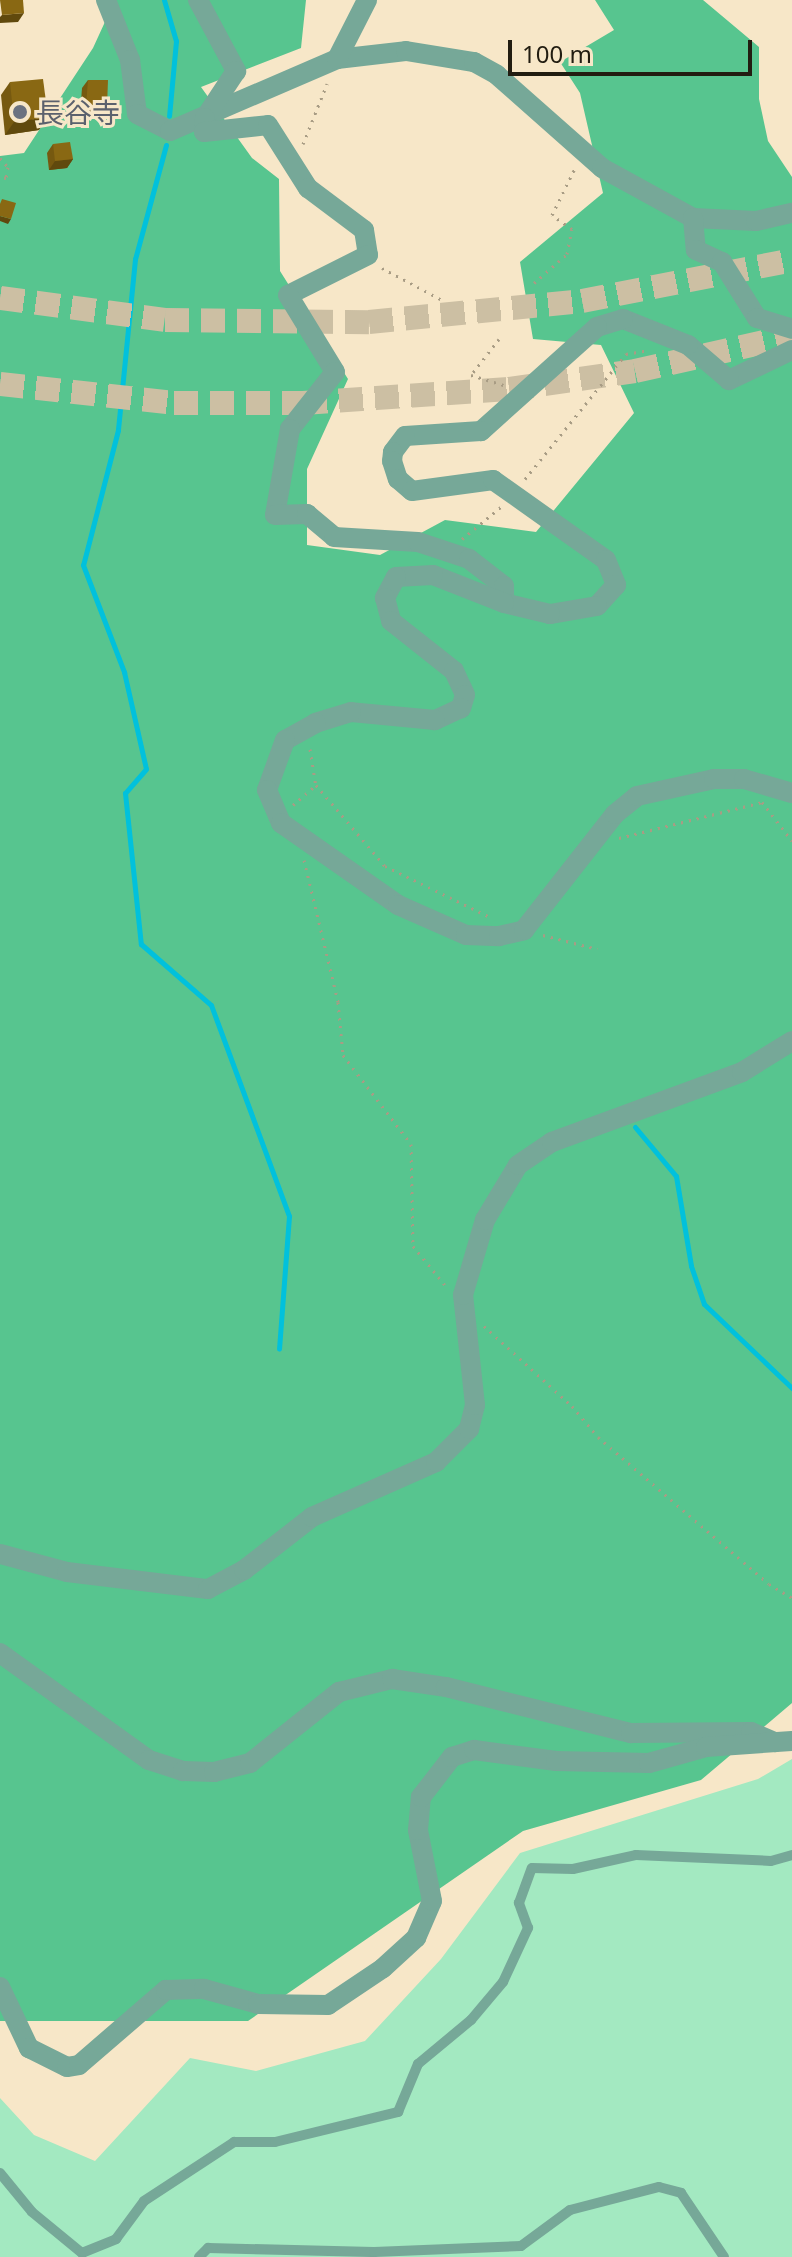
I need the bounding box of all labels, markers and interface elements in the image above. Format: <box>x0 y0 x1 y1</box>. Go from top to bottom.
scale bar <box>512 24 756 74</box>
text: 100 m <box>522 37 592 70</box>
place label: 長谷寺 <box>36 95 120 129</box>
marker: 長谷寺 <box>11 103 29 121</box>

